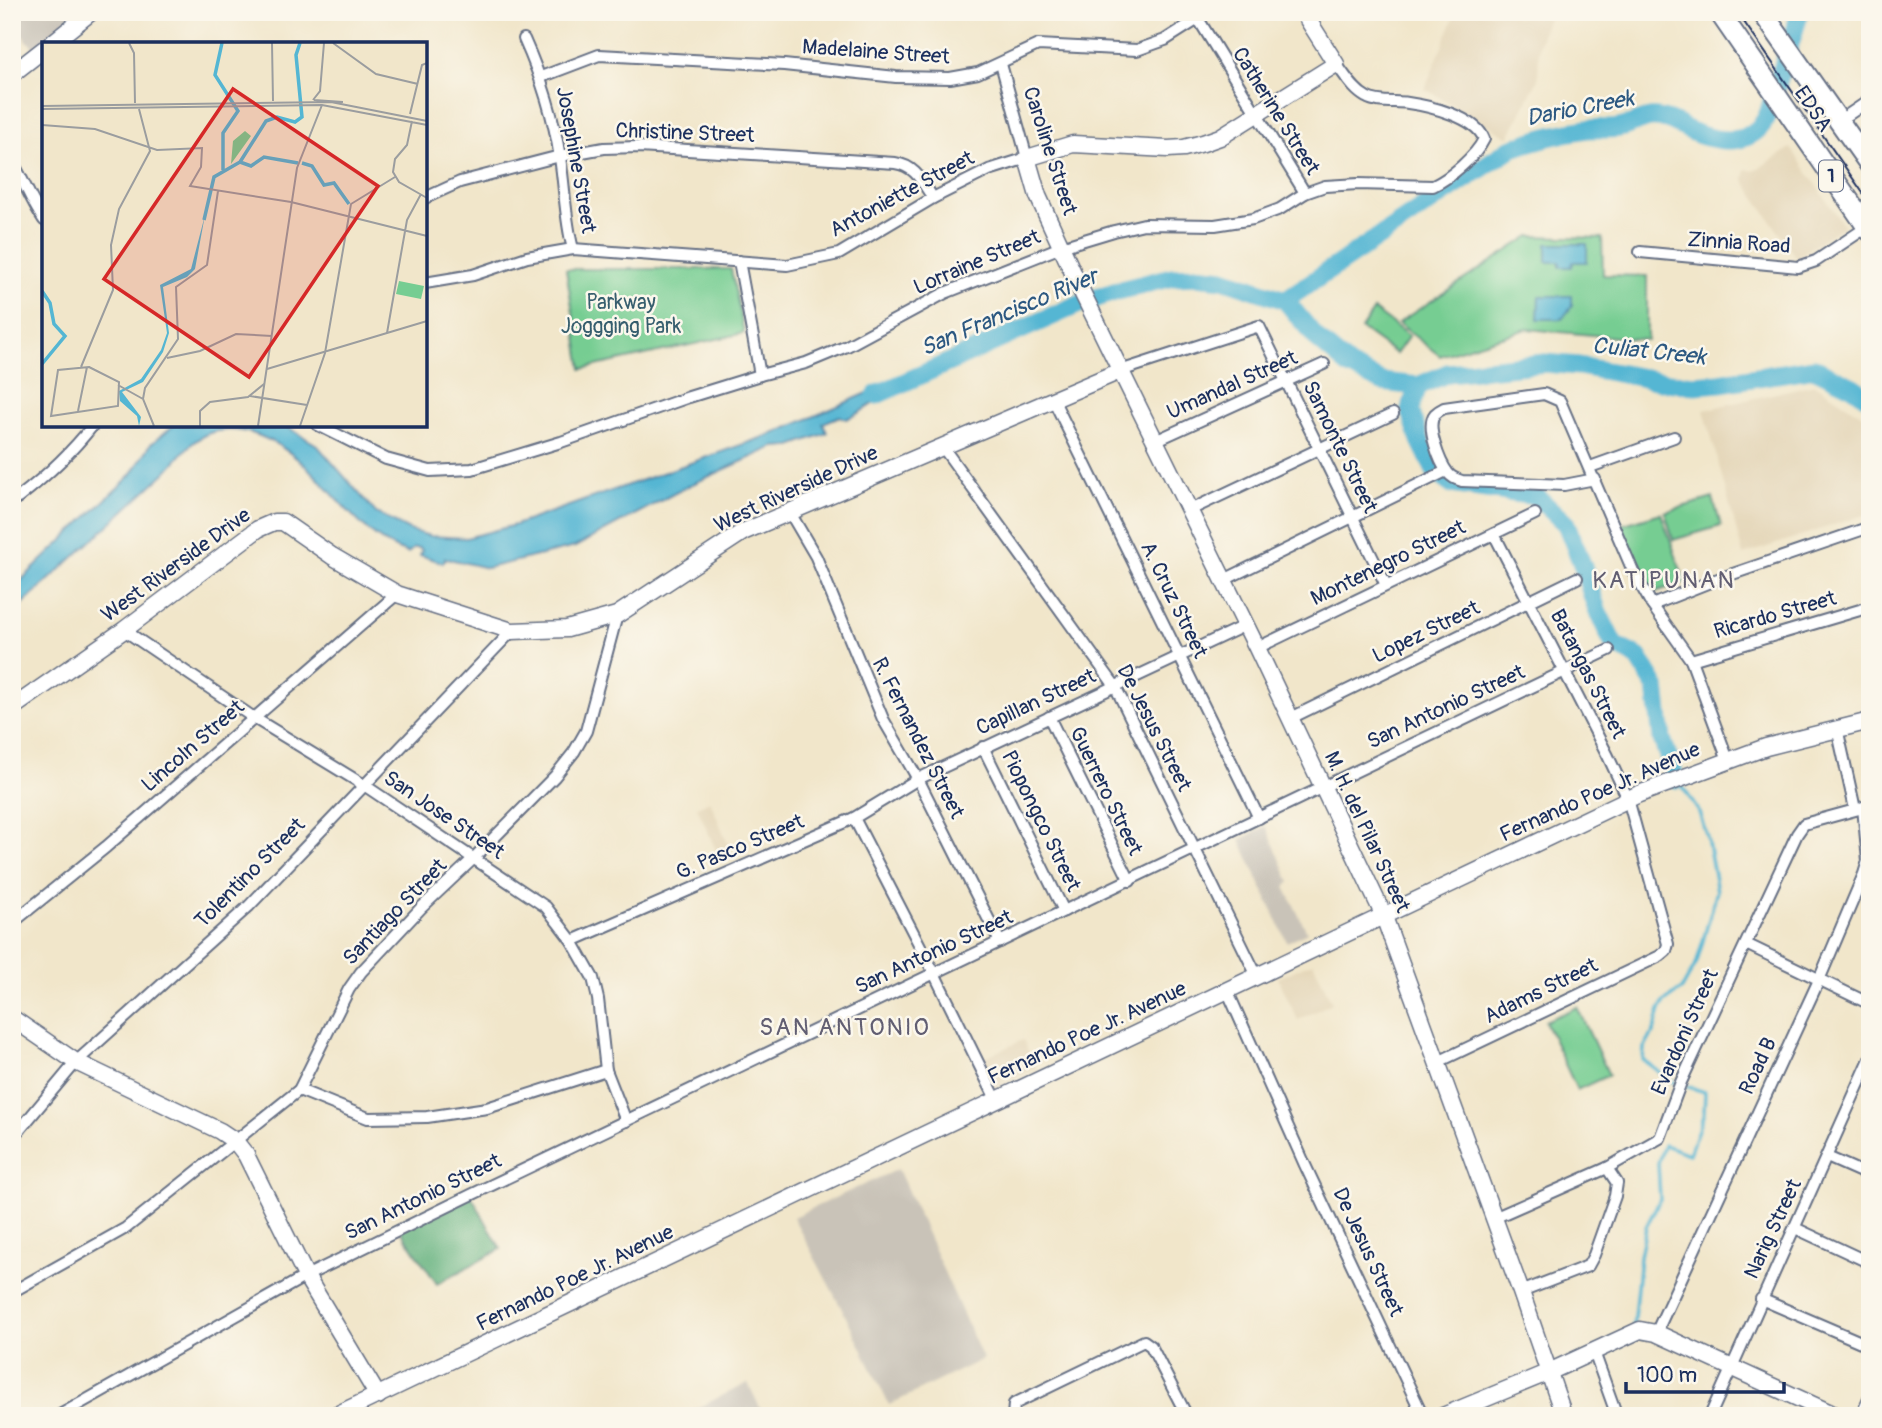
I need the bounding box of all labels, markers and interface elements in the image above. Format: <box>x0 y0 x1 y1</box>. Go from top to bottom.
street label: Madelaine Street <box>801 33 951 71</box>
inset map <box>42 42 427 427</box>
street label: Catherine Street <box>1226 42 1326 180</box>
street label: EDSA <box>1788 81 1838 137</box>
street label: Caroline Street <box>1017 83 1084 219</box>
water label: Dario Creek <box>1524 83 1639 133</box>
street label: Josephine Street <box>550 85 602 236</box>
street label: Christine Street <box>615 117 756 149</box>
street label: Antoniette Street <box>825 144 979 243</box>
road number: 1 <box>1819 160 1843 192</box>
street label: Lorraine Street <box>910 223 1045 301</box>
street label: Zinnia Road <box>1687 226 1791 260</box>
water label: San Francisco River <box>916 261 1104 362</box>
park label: Parkway Joggging Park <box>561 289 681 340</box>
water label: Culiat Creek <box>1591 331 1709 372</box>
street label: Umandal Street <box>1162 344 1302 426</box>
street label: Samonte Street <box>1296 376 1384 518</box>
street label: West Riverside Drive <box>710 439 883 539</box>
street label: West Riverside Drive <box>96 501 256 628</box>
street label: Montenegro Street <box>1306 514 1470 612</box>
street label: A. Cruz Street <box>1134 537 1214 663</box>
district label: KATIPUNAN <box>1592 566 1736 595</box>
street label: Ricardo Street <box>1711 585 1840 645</box>
street label: Lopez Street <box>1368 594 1485 670</box>
street label: Batangas Street <box>1544 605 1632 744</box>
street label: R. Fernandez Street <box>866 653 971 824</box>
street label: San Antonio Street <box>1363 658 1530 755</box>
street label: De Jesus Street <box>1110 660 1198 796</box>
street label: Capillan Street <box>972 662 1101 741</box>
street label: Lincoln Street <box>136 694 250 798</box>
street label: Guerrero Street <box>1063 722 1149 860</box>
street label: Fernando Poe Jr. Avenue <box>1496 735 1705 848</box>
street label: Piopongco Street <box>995 746 1087 896</box>
street label: M. H. del Pilar Street <box>1318 747 1416 917</box>
street label: San Jose Street <box>378 765 510 866</box>
street label: G. Pasco Street <box>672 808 809 886</box>
street label: Tolentino Street <box>189 812 311 934</box>
street label: Santiago Street <box>337 852 453 971</box>
street label: San Antonio Street <box>851 903 1018 1000</box>
street label: Adams Street <box>1480 952 1603 1030</box>
street label: Evardoni Street <box>1645 964 1725 1099</box>
street label: Fernando Poe Jr. Avenue <box>983 975 1191 1091</box>
district label: SAN ANTONIO <box>759 1013 931 1042</box>
street label: Road B <box>1733 1033 1783 1099</box>
street label: San Antonio Street <box>340 1147 506 1247</box>
street label: Narig Street <box>1738 1174 1808 1283</box>
street label: De Jesus Street <box>1326 1183 1410 1321</box>
street label: Fernando Poe Jr. Avenue <box>472 1218 679 1338</box>
scale bar <box>1626 1351 1784 1395</box>
text: 100 m <box>1637 1362 1697 1389</box>

